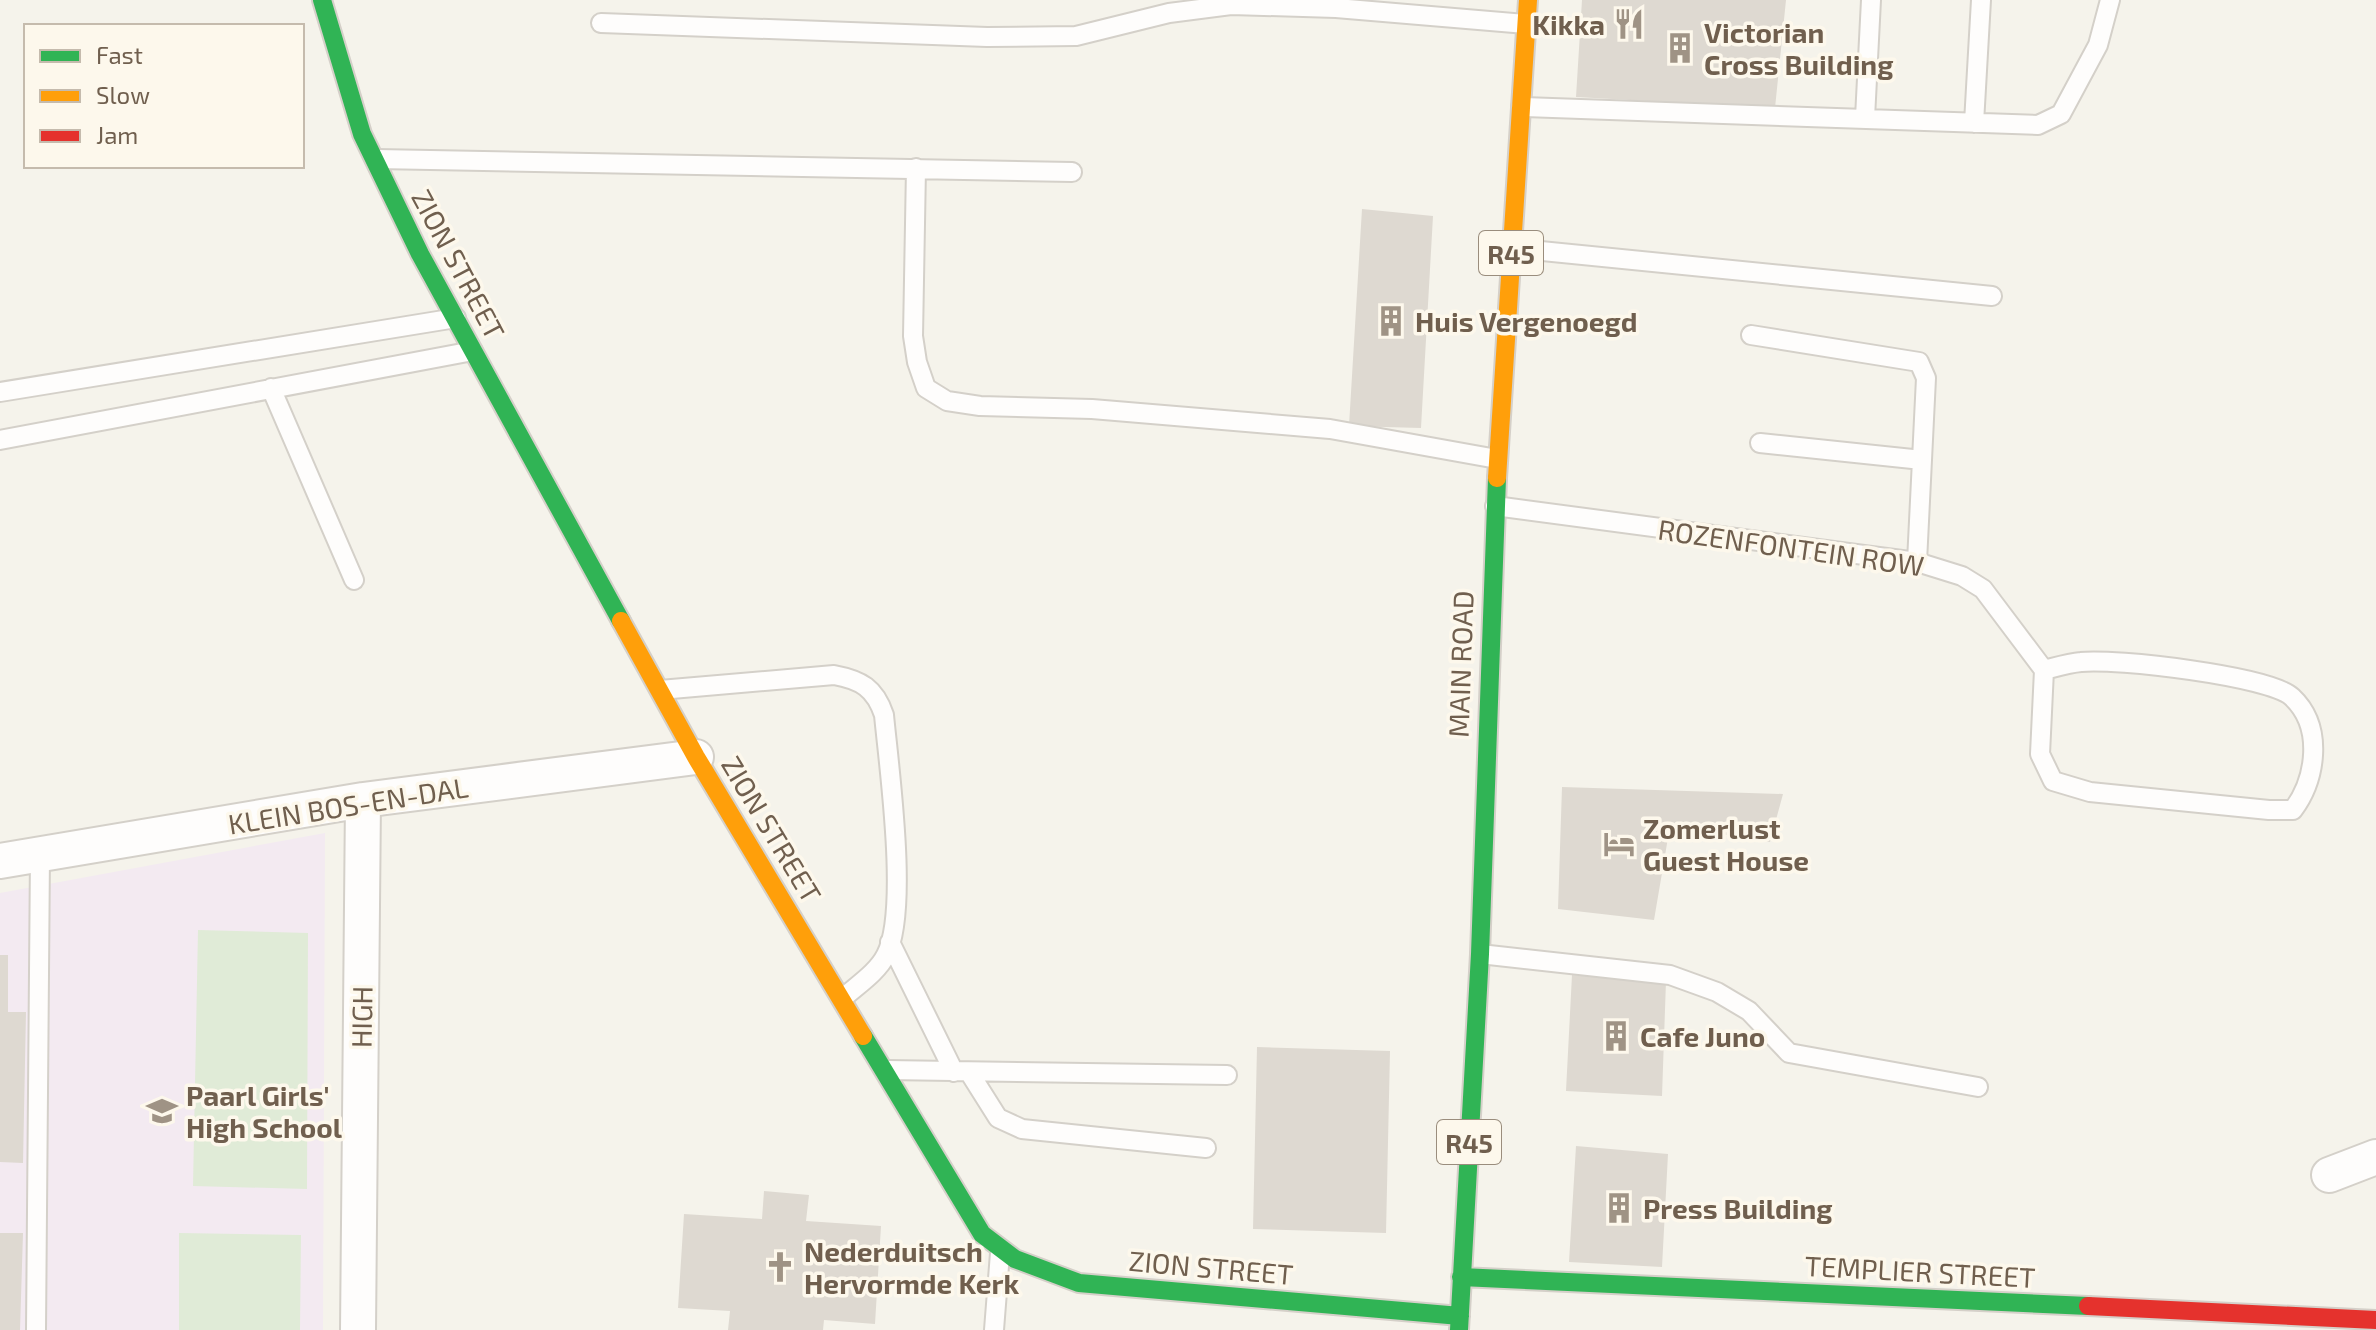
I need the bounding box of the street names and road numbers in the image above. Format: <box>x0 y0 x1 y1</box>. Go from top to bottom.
street label: ZION STREET <box>405 183 513 345</box>
road number: R45 <box>1479 231 1543 275</box>
street label: ROZENFONTEIN ROW <box>1656 511 1926 583</box>
street label: MAIN ROAD <box>1440 590 1480 738</box>
street label: ZION STREET <box>715 750 829 908</box>
street label: KLEIN BOS-EN-DAL <box>226 769 470 841</box>
street label: HIGH <box>343 986 379 1048</box>
road number: R45 <box>1437 1120 1501 1164</box>
street label: ZION STREET <box>1127 1243 1295 1291</box>
street label: TEMPLIER STREET <box>1804 1248 2036 1294</box>

